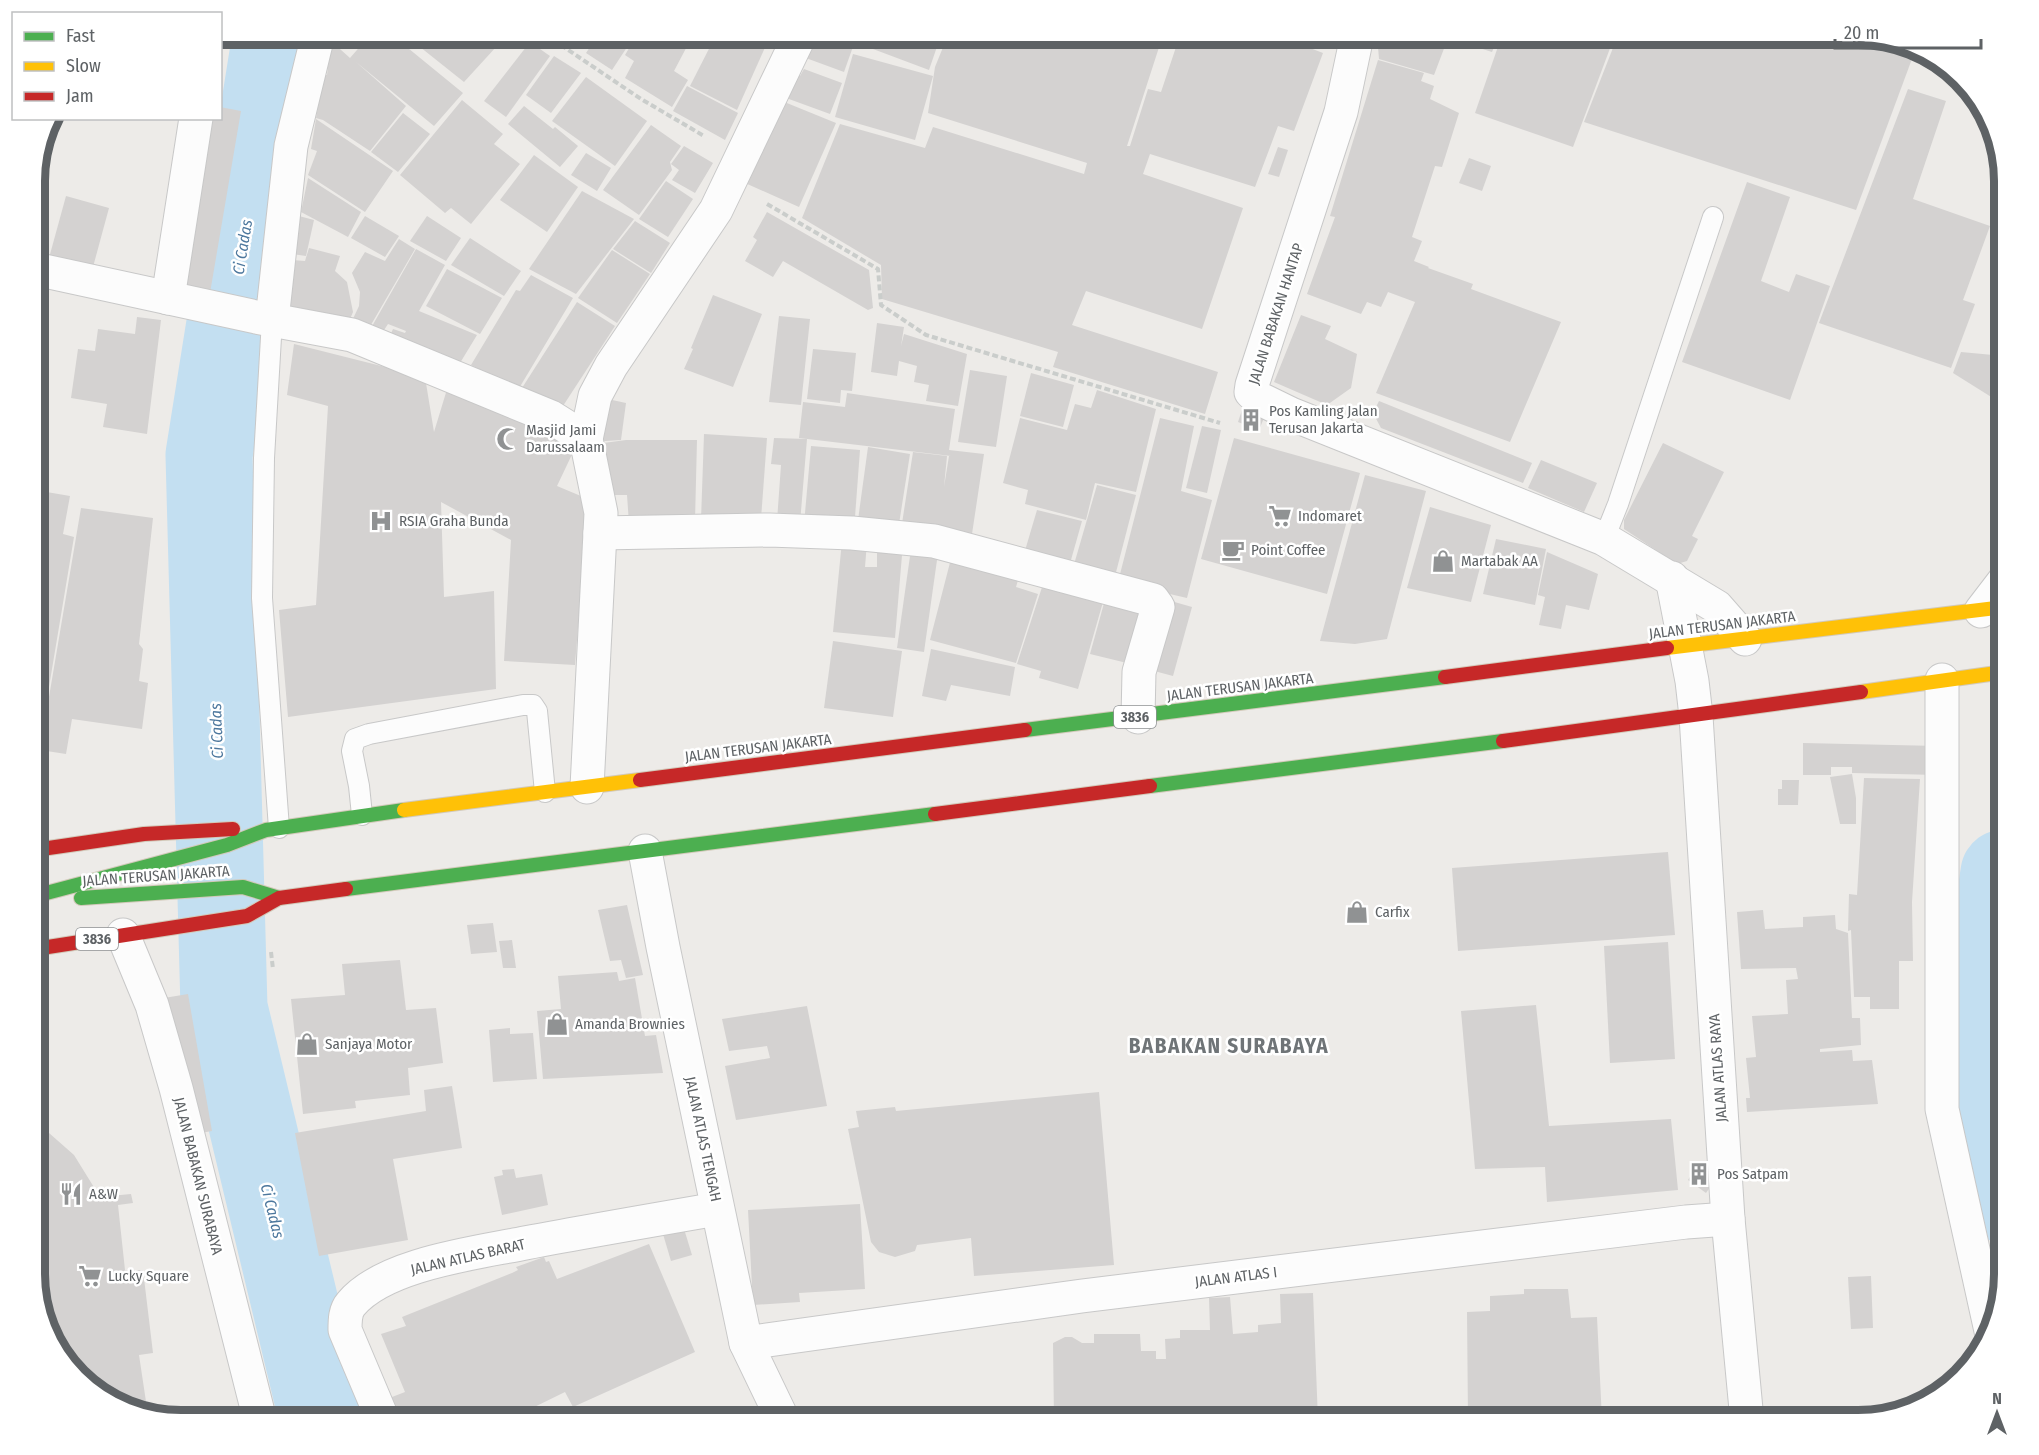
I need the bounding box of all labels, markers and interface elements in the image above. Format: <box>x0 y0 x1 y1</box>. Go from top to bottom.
legend <box>12 12 222 120</box>
scale bar <box>1835 12 1980 50</box>
text: 20 m <box>1844 22 1879 44</box>
text: Fast <box>66 25 95 47</box>
text: Slow <box>66 55 101 77</box>
text: Jam <box>66 85 94 107</box>
water label: Ci Cadas <box>229 218 256 276</box>
street label: JALAN BABAKAN HANTAP <box>1245 241 1307 387</box>
place label: Pos Kamling Jalan Terusan Jakarta <box>1269 402 1378 437</box>
building icon: Pos Kamling Jalan Terusan Jakarta <box>1238 407 1264 433</box>
place label: Masjid Jami Darussalaam <box>526 421 605 456</box>
mosque icon: Masjid Jami Darussalaam <box>495 426 521 452</box>
supermarket icon: Indomaret <box>1267 503 1293 529</box>
place label: Indomaret <box>1298 507 1362 525</box>
hospital icon: RSIA Graha Bunda <box>368 508 394 534</box>
place label: RSIA Graha Bunda <box>399 512 509 530</box>
cafe icon: Point Coffee <box>1220 537 1246 563</box>
place label: Point Coffee <box>1251 541 1325 559</box>
shop icon: Martabak AA <box>1430 548 1456 574</box>
place label: Martabak AA <box>1461 552 1538 570</box>
street label: JALAN TERUSAN JAKARTA <box>1648 607 1796 643</box>
street label: JALAN TERUSAN JAKARTA <box>1166 669 1314 705</box>
water label: Ci Cadas <box>206 703 227 759</box>
road number: 3836 <box>1114 706 1156 728</box>
street label: JALAN TERUSAN JAKARTA <box>684 730 832 766</box>
street label: JALAN TERUSAN JAKARTA <box>82 862 230 890</box>
shop icon: Carfix <box>1344 899 1370 925</box>
place label: Carfix <box>1375 903 1410 921</box>
road number: 3836 <box>76 928 118 950</box>
shop icon: Amanda Brownies <box>544 1011 570 1037</box>
street label: JALAN ATLAS RAYA <box>1705 1013 1731 1123</box>
place label: Amanda Brownies <box>575 1015 685 1033</box>
shop icon: Sanjaya Motor <box>294 1031 320 1057</box>
district label: BABAKAN SURABAYA <box>1129 1033 1329 1059</box>
place label: Sanjaya Motor <box>325 1035 413 1053</box>
street label: JALAN ATLAS TENGAH <box>681 1075 725 1203</box>
street label: JALAN BABAKAN SURABAYA <box>170 1095 226 1257</box>
building icon: Pos Satpam <box>1686 1161 1712 1187</box>
place label: Pos Satpam <box>1717 1165 1789 1183</box>
restaurant icon: A&W <box>58 1181 84 1207</box>
water label: Ci Cadas <box>257 1182 288 1241</box>
place label: A&W <box>89 1185 118 1203</box>
street label: JALAN ATLAS BARAT <box>409 1235 527 1279</box>
supermarket icon: Lucky Square <box>77 1263 103 1289</box>
street label: JALAN ATLAS I <box>1194 1263 1278 1291</box>
place label: Lucky Square <box>108 1267 189 1285</box>
north arrow <box>1967 1383 2027 1443</box>
text: N <box>1992 1389 2002 1408</box>

